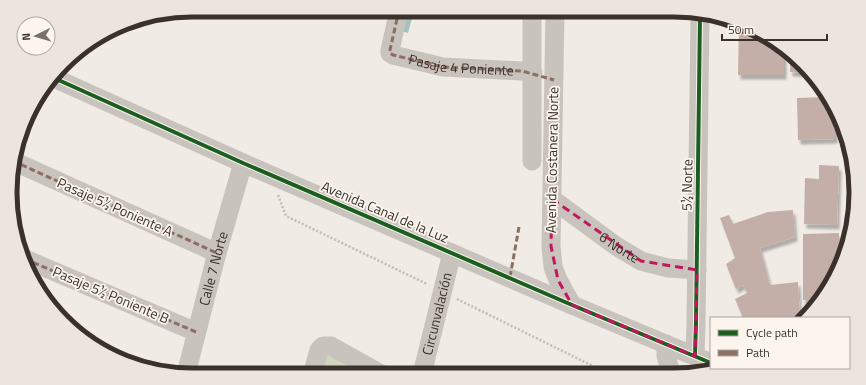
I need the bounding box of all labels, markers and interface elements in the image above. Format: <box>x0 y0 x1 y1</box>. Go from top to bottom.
north arrow <box>16 16 56 56</box>
scale bar <box>722 16 827 42</box>
text: 50 m <box>728 20 754 39</box>
text: N <box>18 32 34 41</box>
street label: Pasaje 4 Poniente <box>407 48 514 81</box>
street label: Avenida Costanera Norte <box>540 87 563 233</box>
street label: 5½ Norte <box>676 159 697 211</box>
street label: Pasaje 5½ Poniente A <box>54 172 177 242</box>
street label: Avenida Canal de la Luz <box>318 175 452 248</box>
street label: 6 Norte <box>595 226 644 268</box>
street label: Calle 7 Norte <box>193 229 233 308</box>
street label: Pasaje 5½ Poniente B <box>50 260 173 329</box>
street label: Circunvalación <box>416 270 457 357</box>
legend <box>710 317 850 369</box>
text: Cycle path <box>746 323 798 342</box>
text: Path <box>746 343 770 362</box>

